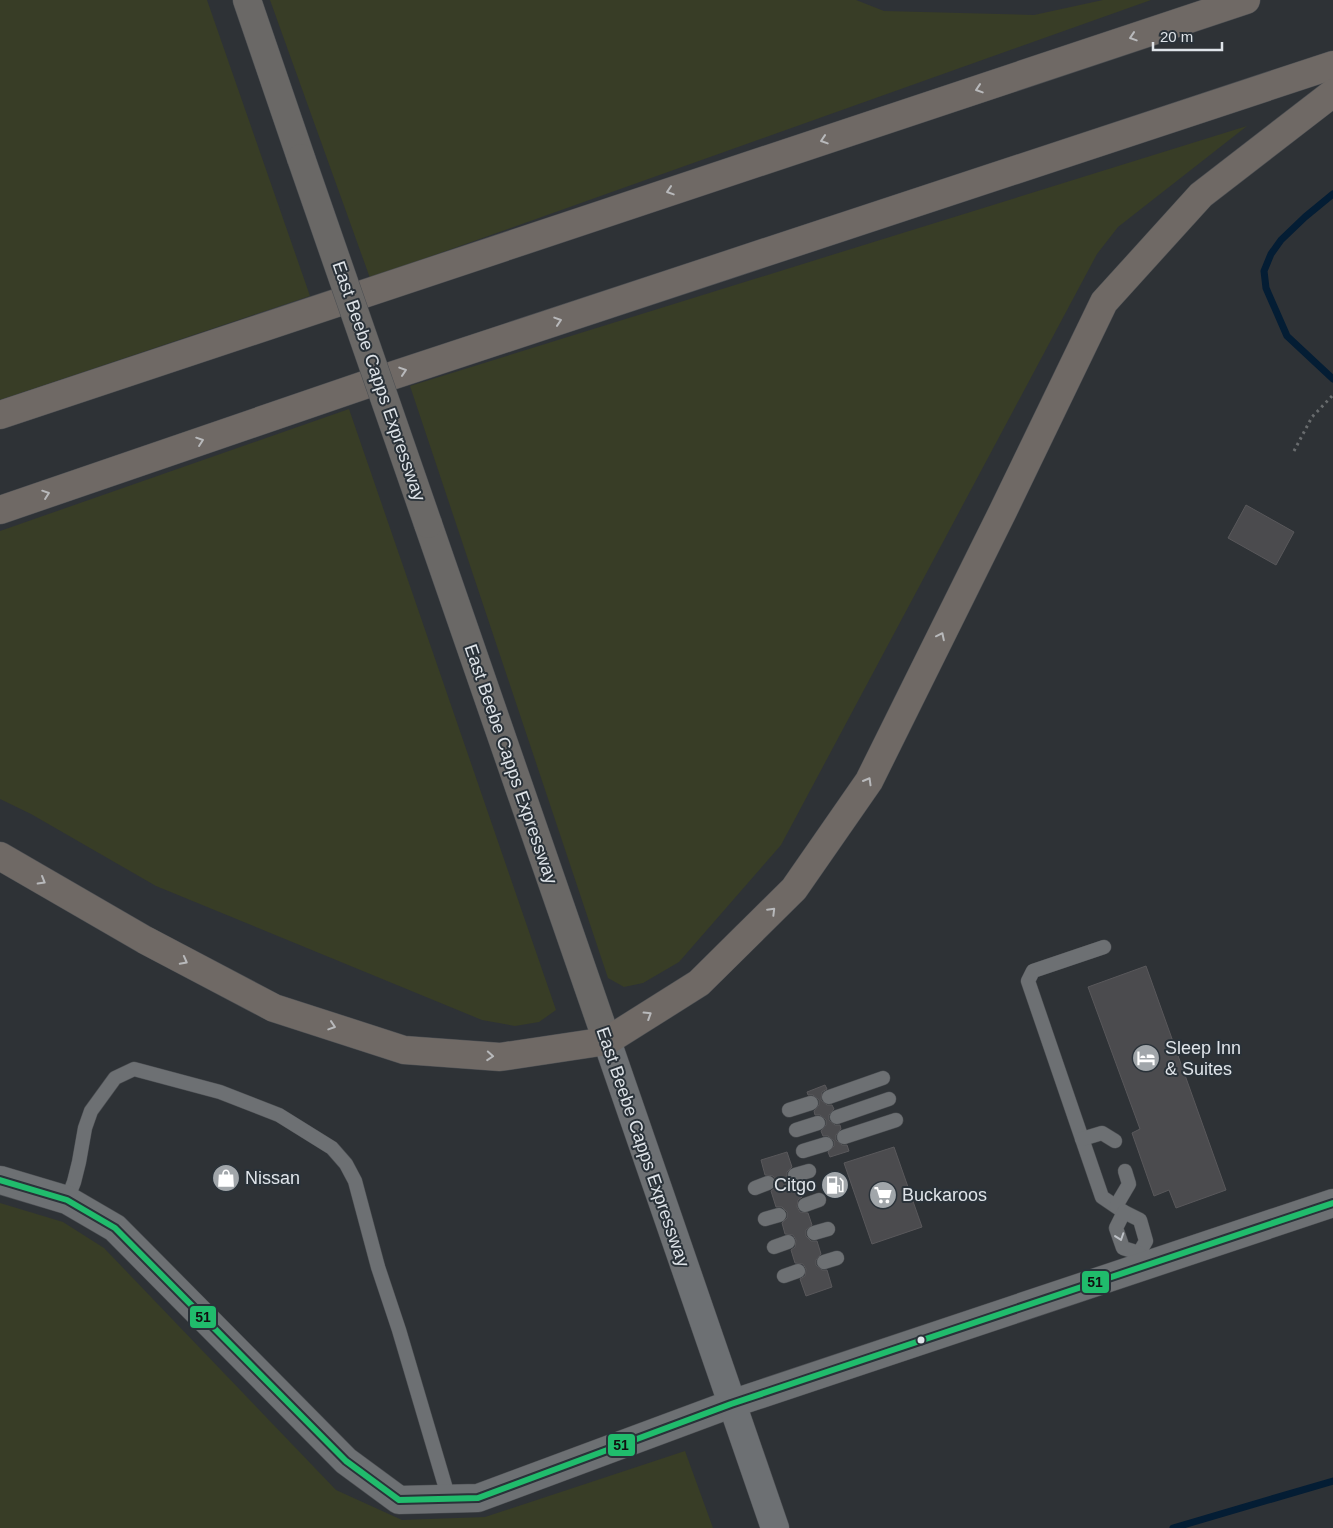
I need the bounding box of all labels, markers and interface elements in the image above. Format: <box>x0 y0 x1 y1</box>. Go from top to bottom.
scale bar <box>1153 20 1222 52</box>
text: 20 m <box>1160 28 1193 45</box>
one-way arrow <box>1129 32 1138 42</box>
one-way arrow <box>975 83 983 93</box>
one-way arrow <box>821 134 829 144</box>
one-way arrow <box>667 185 675 195</box>
street label: East Beebe Capps Expressway <box>329 259 429 503</box>
one-way arrow <box>553 316 561 326</box>
one-way arrow <box>399 367 407 377</box>
one-way arrow <box>195 437 204 447</box>
one-way arrow <box>41 490 50 500</box>
one-way arrow <box>935 632 945 641</box>
street label: East Beebe Capps Expressway <box>461 642 561 886</box>
one-way arrow <box>862 777 872 786</box>
one-way arrow <box>37 874 46 884</box>
one-way arrow <box>766 908 775 917</box>
one-way arrow <box>178 955 187 965</box>
one-way arrow <box>643 1012 652 1021</box>
one-way arrow <box>327 1021 335 1031</box>
street label: East Beebe Capps Expressway <box>593 1025 693 1269</box>
place label: Sleep Inn & Suites <box>1165 1038 1241 1079</box>
hotel icon: Sleep Inn & Suites <box>1131 1043 1161 1073</box>
one-way arrow <box>487 1050 495 1061</box>
shop icon: Nissan <box>211 1163 241 1193</box>
place label: Nissan <box>245 1168 300 1188</box>
fuel station icon: Citgo <box>820 1170 850 1200</box>
place label: Citgo <box>774 1175 816 1195</box>
supermarket icon: Buckaroos <box>868 1180 898 1210</box>
place label: Buckaroos <box>902 1185 987 1205</box>
one-way arrow <box>1114 1232 1124 1241</box>
line badge: 51 <box>1081 1270 1110 1294</box>
text: 51 <box>1087 1274 1103 1290</box>
line badge: 51 <box>189 1305 217 1329</box>
text: 51 <box>195 1309 211 1325</box>
unlabelled marker <box>916 1335 926 1345</box>
line badge: 51 <box>607 1433 636 1457</box>
text: 51 <box>613 1437 629 1453</box>

